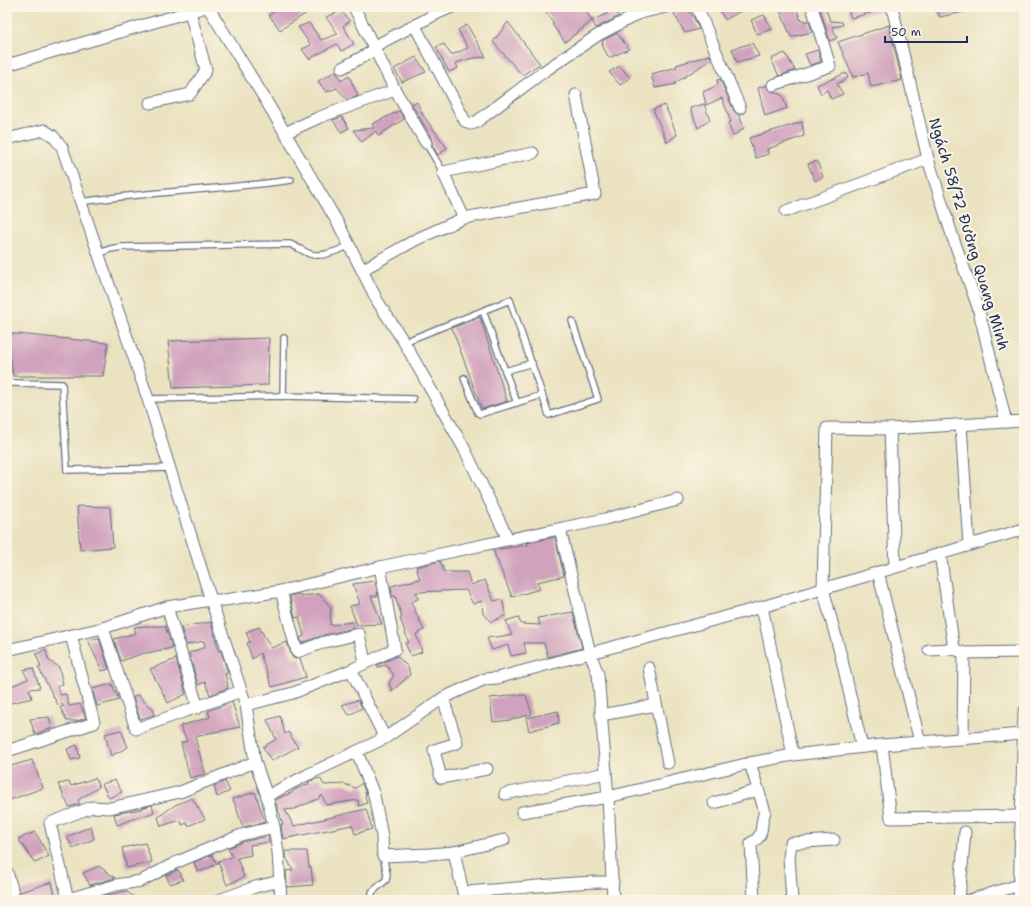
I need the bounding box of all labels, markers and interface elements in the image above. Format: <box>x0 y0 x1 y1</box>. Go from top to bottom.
scale bar <box>885 18 967 44</box>
text: 50 m <box>891 24 921 40</box>
street label: Ngách 58/72 Đường Quang Minh <box>924 115 1014 353</box>

